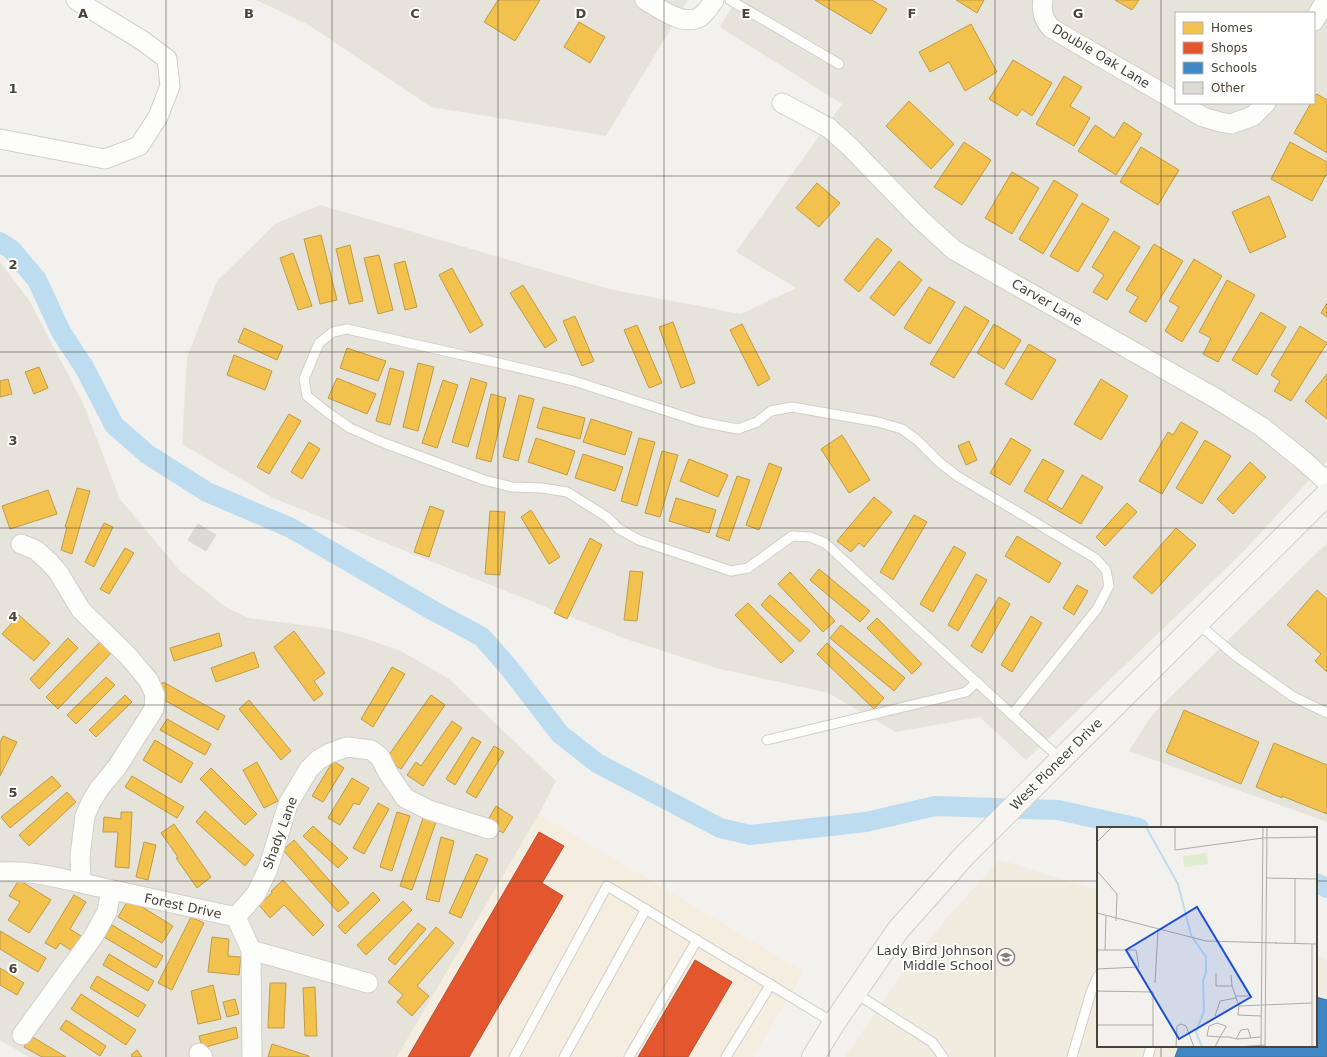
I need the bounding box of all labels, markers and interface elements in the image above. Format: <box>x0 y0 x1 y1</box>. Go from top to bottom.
text: A <box>78 6 88 21</box>
text: B <box>244 6 254 21</box>
text: C <box>410 6 420 21</box>
text: D <box>576 6 587 21</box>
text: E <box>742 6 750 21</box>
text: F <box>908 6 916 21</box>
text: G <box>1073 6 1083 21</box>
legend <box>1175 12 1315 104</box>
street label: Double Oak Lane <box>1049 21 1153 91</box>
text: Homes <box>1211 21 1253 35</box>
text: Shops <box>1211 41 1247 55</box>
text: Schools <box>1211 61 1257 75</box>
text: 1 <box>8 81 18 96</box>
text: Other <box>1211 81 1245 95</box>
text: 2 <box>8 257 18 272</box>
street label: Carver Lane <box>1009 276 1085 328</box>
text: 3 <box>8 433 18 448</box>
text: 4 <box>8 609 18 624</box>
street label: West Pioneer Drive <box>1007 715 1105 813</box>
text: 5 <box>8 785 18 800</box>
street label: Shady Lane <box>260 795 300 871</box>
inset map <box>1097 827 1317 1047</box>
street label: Forest Drive <box>143 890 223 922</box>
place label: Lady Bird Johnson Middle School <box>876 943 993 973</box>
school or university icon: Lady Bird Johnson Middle School <box>996 947 1016 967</box>
text: 6 <box>8 961 18 976</box>

